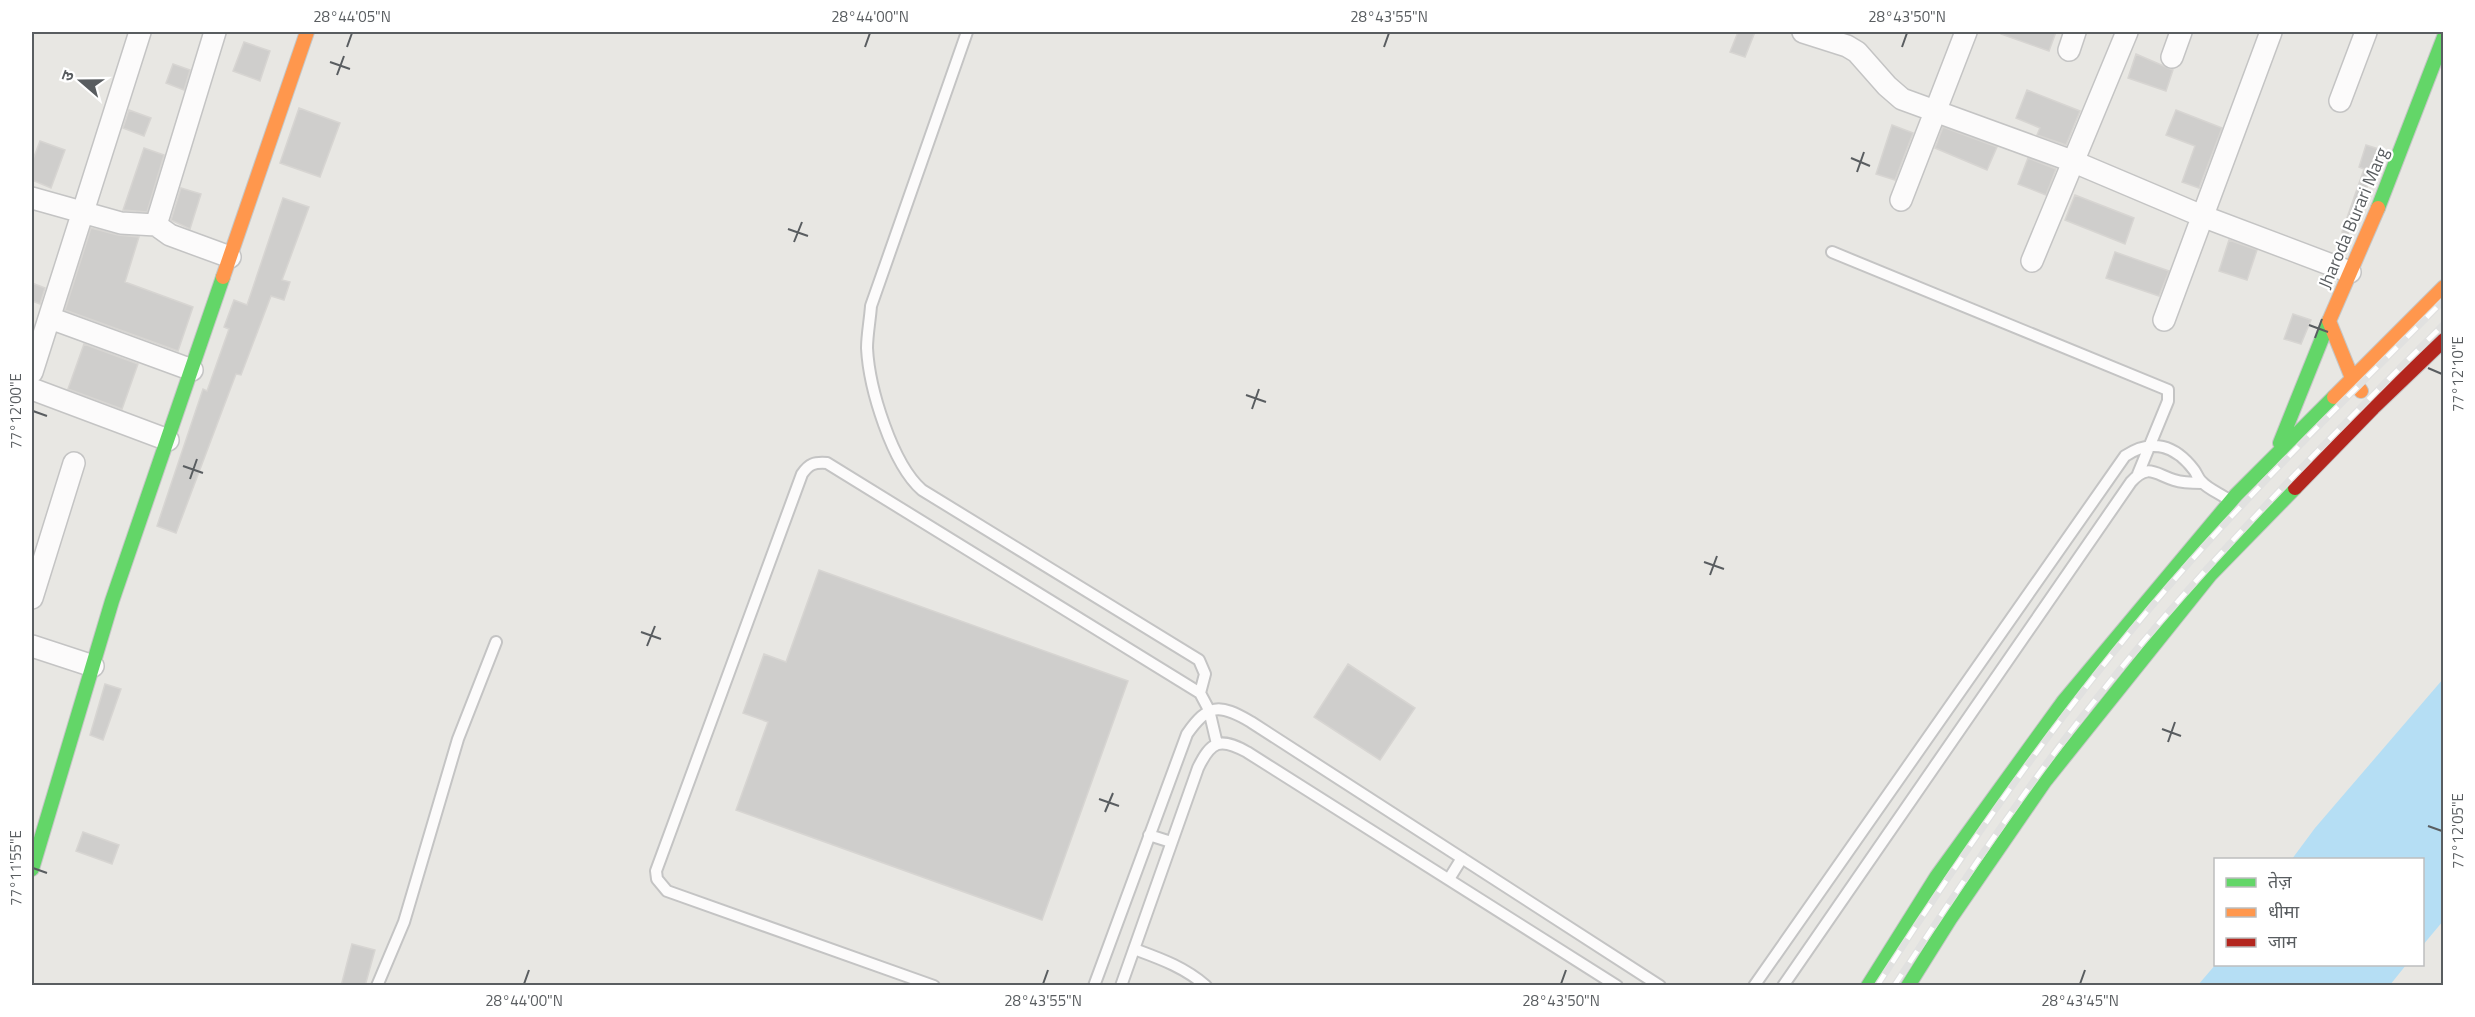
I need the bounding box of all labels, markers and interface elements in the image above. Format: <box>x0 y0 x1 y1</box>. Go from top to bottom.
text: 28°44'05"N <box>313 5 391 28</box>
text: 28°44'00"N <box>831 5 909 28</box>
text: 28°43'55"N <box>1350 5 1428 28</box>
text: 28°43'50"N <box>1868 5 1946 28</box>
north arrow <box>51 51 111 111</box>
text: उ <box>54 67 80 84</box>
street label: Jharoda Burari Marg <box>2311 143 2395 293</box>
text: 77°12'10"E <box>2446 336 2469 412</box>
text: 77°12'00"E <box>4 373 27 449</box>
text: 77°12'05"E <box>2446 793 2469 869</box>
text: 77°11'55"E <box>4 830 27 906</box>
legend <box>2214 858 2424 966</box>
text: तेज़ <box>2268 868 2292 895</box>
text: धीमा <box>2268 898 2299 925</box>
text: जाम <box>2268 928 2298 955</box>
text: 28°44'00"N <box>485 989 563 1012</box>
text: 28°43'55"N <box>1004 989 1082 1012</box>
text: 28°43'50"N <box>1522 989 1600 1012</box>
text: 28°43'45"N <box>2041 989 2119 1012</box>

